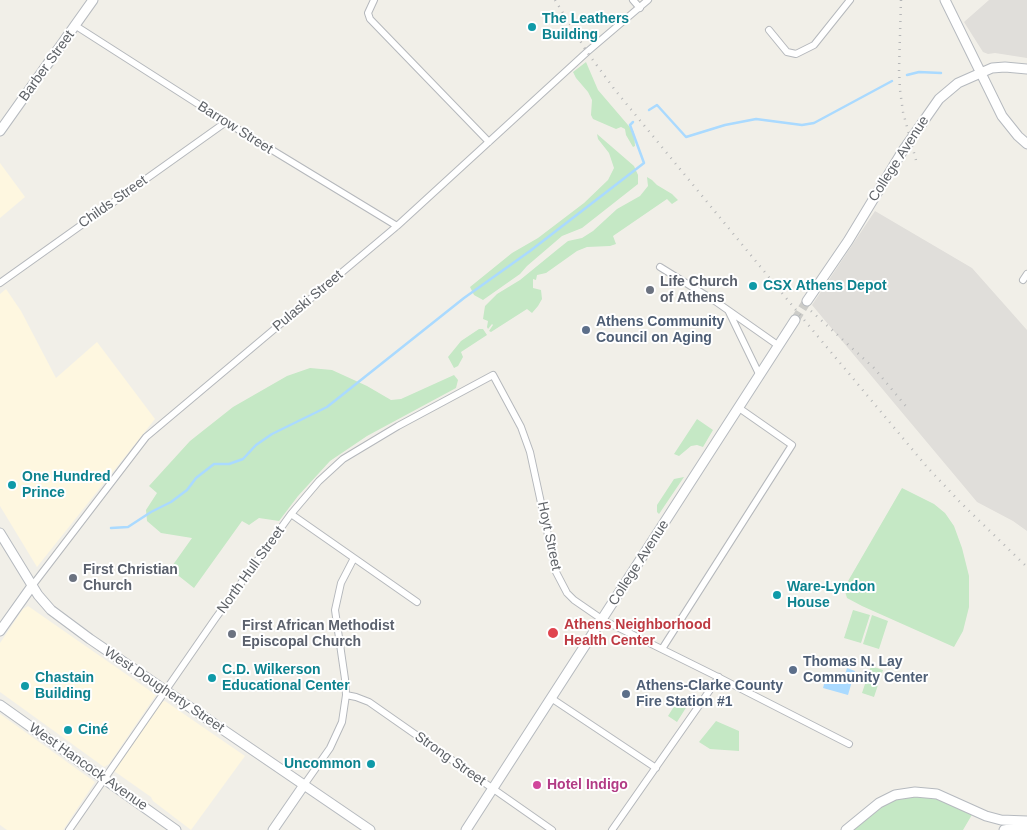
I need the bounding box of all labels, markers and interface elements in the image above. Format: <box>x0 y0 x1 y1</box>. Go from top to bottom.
place label: The Leathers Building <box>542 11 629 44</box>
marker: The Leathers Building <box>526 21 538 33</box>
street label: Barber Street <box>16 27 78 105</box>
street label: Barrow Street <box>194 98 276 158</box>
street label: College Avenue <box>865 113 933 205</box>
street label: Childs Street <box>75 172 151 232</box>
street label: Pulaski Street <box>270 267 346 335</box>
place label: Life Church of Athens <box>660 274 738 306</box>
place label: CSX Athens Depot <box>763 278 887 294</box>
marker: CSX Athens Depot <box>747 280 759 292</box>
marker: Life Church of Athens <box>644 284 656 296</box>
place label: Athens Community Council on Aging <box>596 314 724 347</box>
marker: Athens Community Council on Aging <box>580 324 592 336</box>
place label: One Hundred Prince <box>22 469 111 502</box>
marker: One Hundred Prince <box>6 479 18 491</box>
street label: Hoyt Street <box>534 500 564 572</box>
street label: College Avenue <box>605 517 673 609</box>
street label: North Hull Street <box>214 523 288 617</box>
place label: First Christian Church <box>83 562 178 594</box>
marker: First Christian Church <box>67 572 79 584</box>
place label: Ware-Lyndon House <box>787 579 875 612</box>
marker: Ware-Lyndon House <box>771 589 783 601</box>
place label: Athens Neighborhood Health Center <box>564 617 711 650</box>
place label: First African Methodist Episcopal Church <box>242 618 394 650</box>
marker: Athens Neighborhood Health Center <box>546 626 560 640</box>
marker: First African Methodist Episcopal Church <box>226 628 238 640</box>
street label: West Dougherty Street <box>101 644 227 736</box>
place label: Thomas N. Lay Community Center <box>803 654 928 686</box>
place label: C.D. Wilkerson Educational Center <box>222 662 350 694</box>
marker: Thomas N. Lay Community Center <box>787 664 799 676</box>
place label: Chastain Building <box>35 670 94 702</box>
marker: C.D. Wilkerson Educational Center <box>206 672 218 684</box>
place label: Athens-Clarke County Fire Station #1 <box>636 678 783 710</box>
marker: Chastain Building <box>19 680 31 692</box>
marker: Athens-Clarke County Fire Station #1 <box>620 688 632 700</box>
street label: West Hancock Avenue <box>25 720 151 814</box>
place label: Ciné <box>78 722 108 738</box>
marker: Ciné <box>62 724 74 736</box>
street label: Strong Street <box>411 728 489 790</box>
place label: Uncommon <box>284 756 361 772</box>
marker: Uncommon <box>365 758 377 770</box>
place label: Hotel Indigo <box>547 777 628 793</box>
marker: Hotel Indigo <box>531 779 543 791</box>

